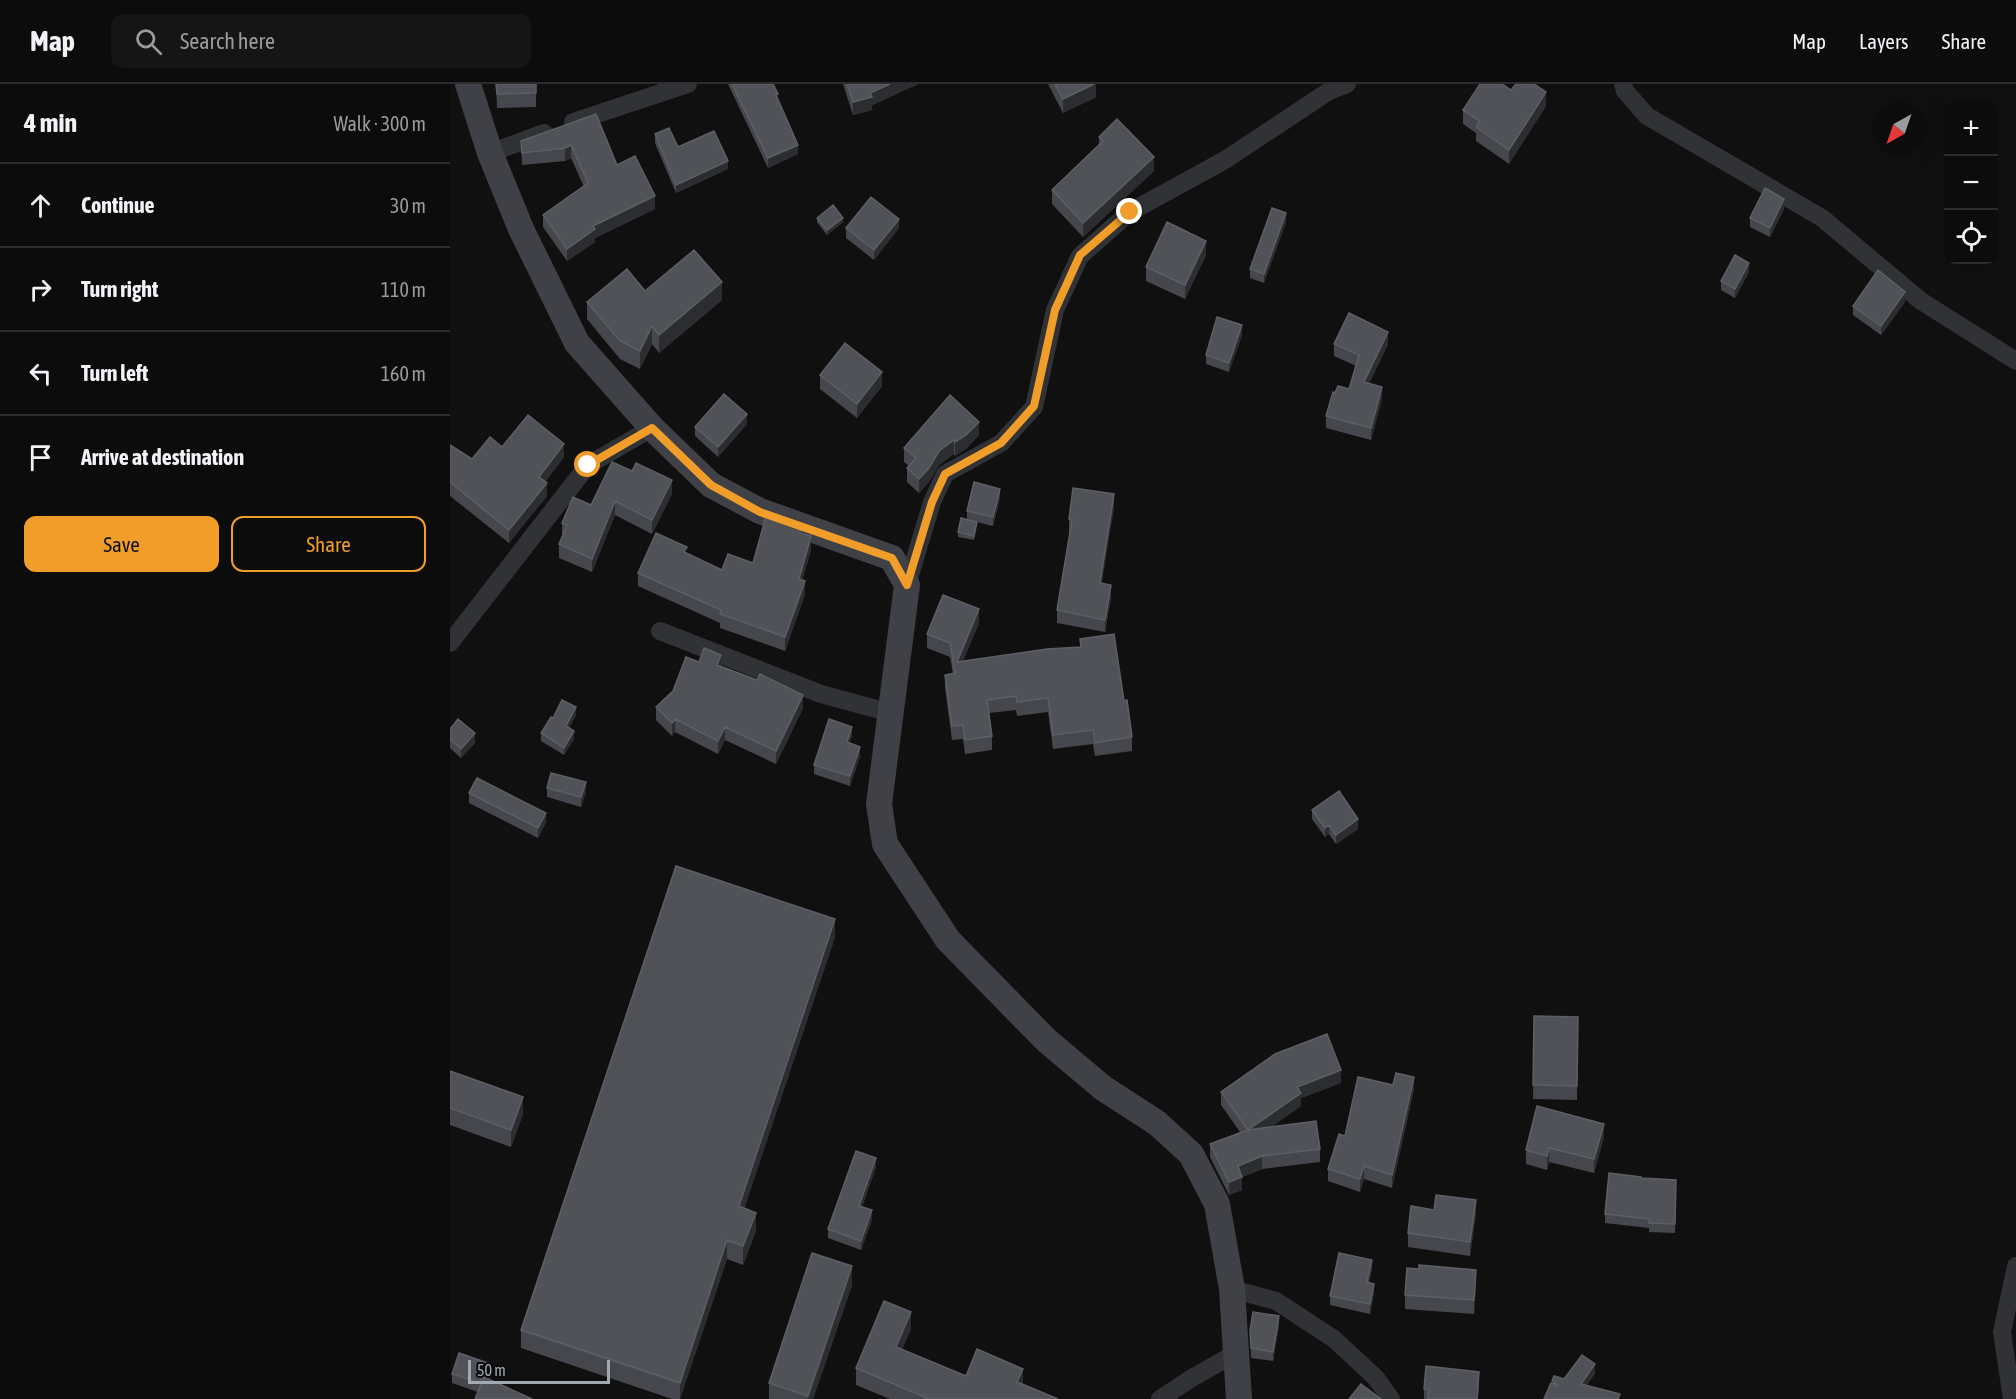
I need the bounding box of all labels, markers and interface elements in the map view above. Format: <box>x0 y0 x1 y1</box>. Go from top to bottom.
search box <box>111 14 531 68</box>
text: Map <box>30 25 75 57</box>
icon: search <box>132 25 165 58</box>
text: Search here <box>180 28 275 54</box>
text: Map <box>1792 29 1826 53</box>
text: Layers <box>1859 29 1909 53</box>
text: Share <box>1942 29 1986 53</box>
north arrow <box>1872 102 1926 156</box>
map controls <box>1944 102 1998 264</box>
button: + <box>1944 102 1998 156</box>
text: 4 min <box>24 108 77 138</box>
text: Walk · 300 m <box>334 112 426 135</box>
button: − <box>1944 156 1998 210</box>
icon: ahead <box>24 189 57 222</box>
text: Continue <box>81 192 155 218</box>
text: 30 m <box>390 194 426 217</box>
route end <box>1116 198 1142 224</box>
button: locate <box>1944 210 1998 264</box>
icon: right <box>24 273 57 306</box>
text: Turn right <box>81 276 158 302</box>
text: 110 m <box>381 278 426 301</box>
icon: left <box>24 357 57 390</box>
text: Turn left <box>81 360 148 386</box>
text: 160 m <box>381 362 426 385</box>
icon: arrive <box>24 441 57 474</box>
text: Arrive at destination <box>81 444 244 470</box>
route start <box>574 451 600 477</box>
button: Save <box>24 516 219 572</box>
button: Share <box>231 516 426 572</box>
scale bar <box>468 1357 610 1384</box>
text: 50 m <box>477 1361 506 1379</box>

